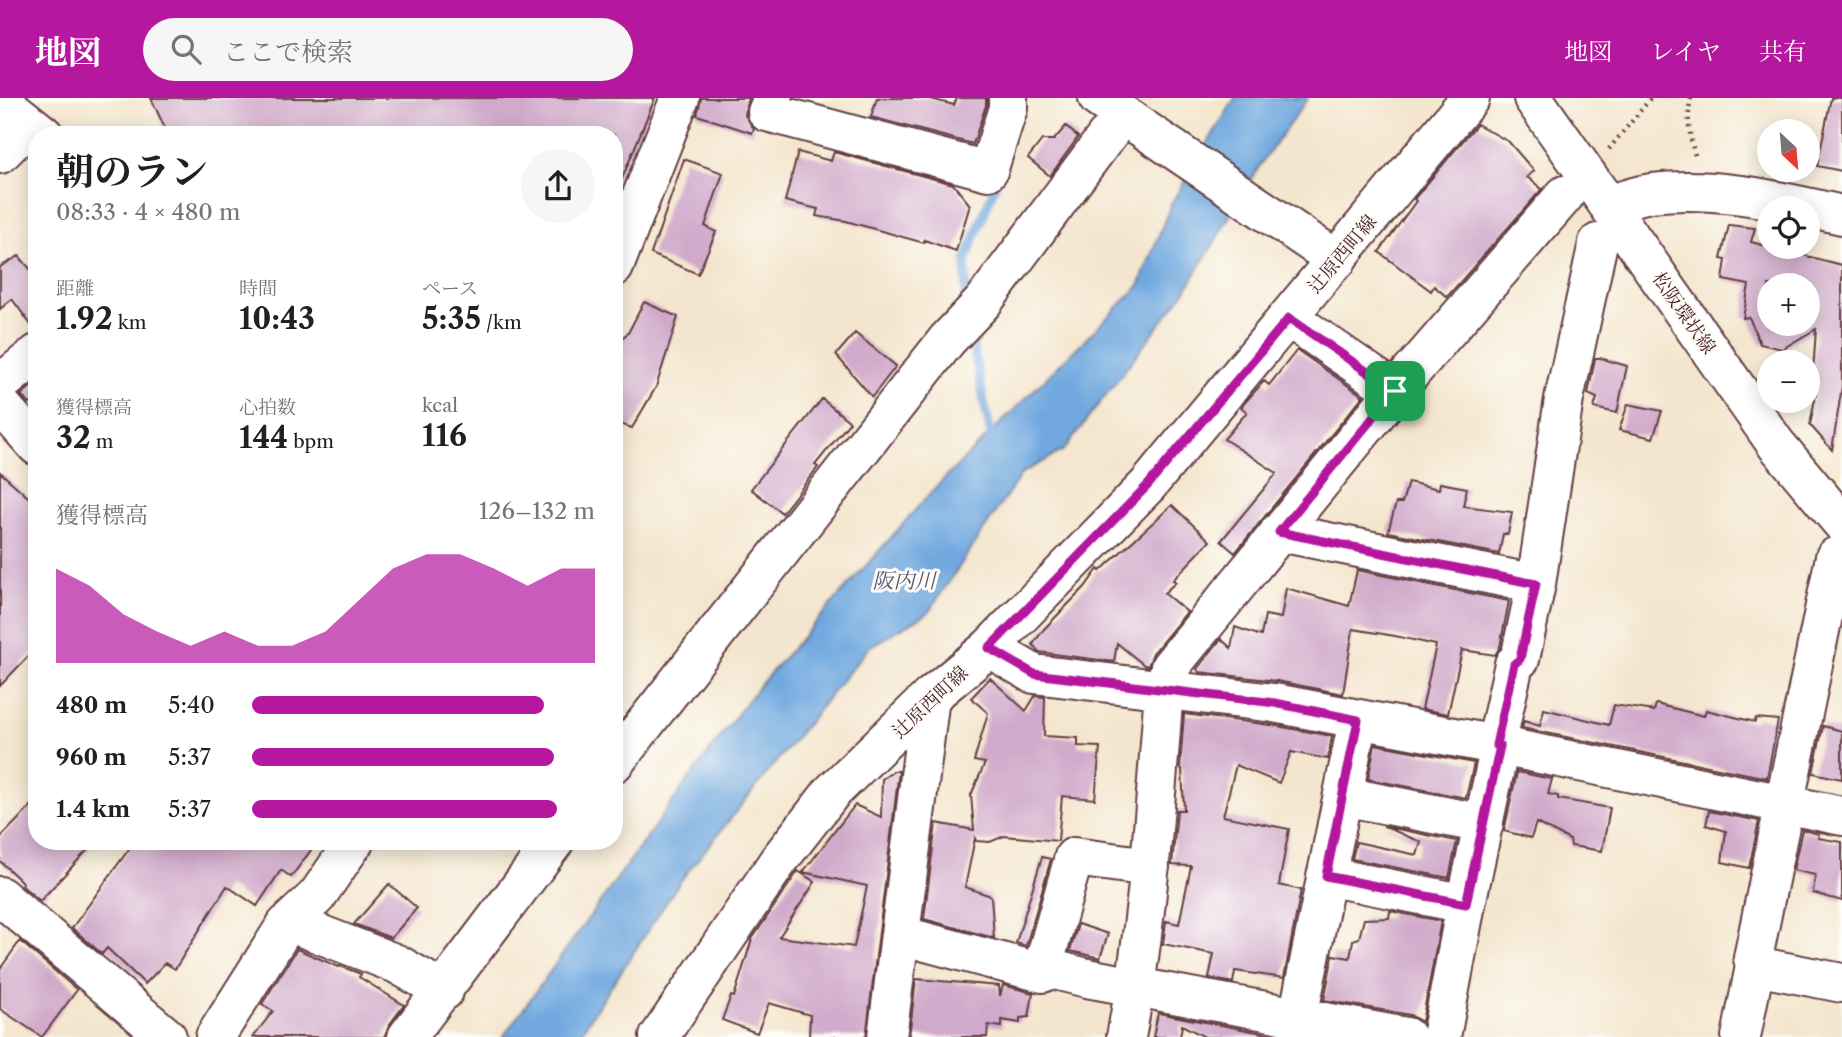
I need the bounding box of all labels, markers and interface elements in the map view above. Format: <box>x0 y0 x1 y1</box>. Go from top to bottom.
search box <box>143 18 633 81</box>
icon: search <box>167 30 205 68</box>
text: 地図 <box>35 32 101 73</box>
text: ここで検索 <box>223 36 353 68</box>
text: 地図 <box>1564 37 1612 66</box>
text: レイヤ <box>1650 37 1721 66</box>
text: 共有 <box>1759 37 1807 66</box>
north arrow <box>1757 119 1820 182</box>
map controls <box>1757 119 1820 413</box>
text: 朝のラン <box>56 148 208 195</box>
button: share <box>521 149 595 223</box>
button: locate <box>1757 196 1820 259</box>
text: 08:33 · 4 × 480 m <box>56 198 240 226</box>
street label: 辻原西町線 <box>1303 210 1381 298</box>
street label: 松阪環状線 <box>1647 267 1721 359</box>
button: + <box>1757 273 1820 336</box>
text: 距離 <box>56 277 94 300</box>
text: 時間 <box>239 277 277 300</box>
text: ペース <box>422 277 478 300</box>
text: 1.92 <box>56 300 113 337</box>
text: 10:43 <box>239 300 315 337</box>
text: 5:35 <box>422 300 481 337</box>
text: km <box>113 311 146 334</box>
text: /km <box>481 311 522 334</box>
button: − <box>1757 350 1820 413</box>
pin <box>1365 361 1425 421</box>
icon: arrive <box>1376 372 1414 410</box>
text: kcal <box>422 394 458 417</box>
text: 獲得標高 <box>56 396 132 419</box>
text: 心拍数 <box>239 396 296 419</box>
text: 116 <box>422 417 467 454</box>
text: 32 <box>56 419 91 456</box>
text: 144 <box>239 419 288 456</box>
text: m <box>91 430 113 453</box>
text: bpm <box>288 430 334 453</box>
text: 126–132 m <box>479 497 595 525</box>
text: 獲得標高 <box>56 501 148 529</box>
water label: 阪内川 <box>873 568 937 593</box>
street label: 辻原西町線 <box>887 661 973 743</box>
text: 480 m <box>56 691 127 719</box>
text: 5:40 <box>168 691 215 719</box>
text: 960 m <box>56 743 127 771</box>
text: 5:37 <box>168 743 211 771</box>
text: 1.4 km <box>56 795 130 823</box>
text: 5:37 <box>168 795 211 823</box>

